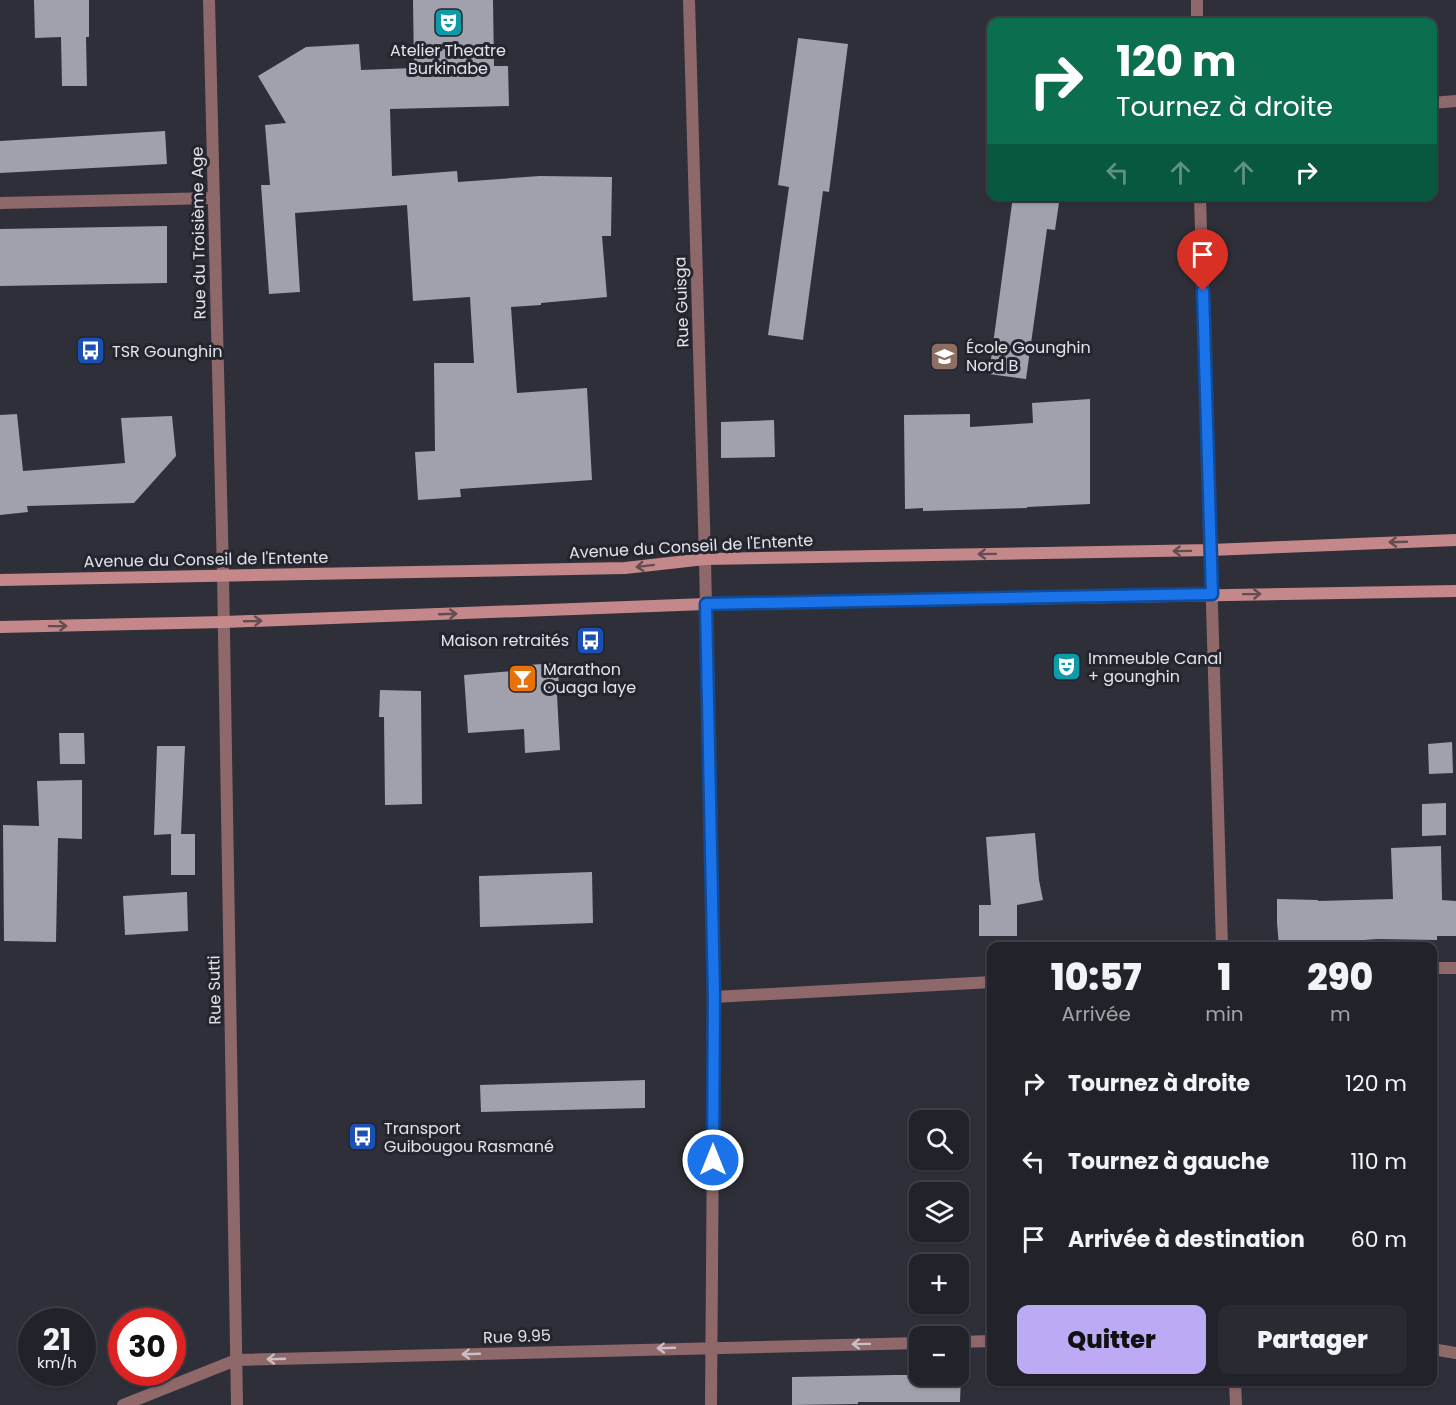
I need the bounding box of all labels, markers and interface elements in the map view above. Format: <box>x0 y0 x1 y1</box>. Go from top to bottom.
theatre icon: Atelier Theatre Burkinabe <box>432 6 464 38</box>
text: 120 m <box>1116 32 1237 91</box>
place label: Atelier Theatre Burkinabe <box>390 39 506 80</box>
icon: right <box>1017 42 1095 120</box>
text: Tournez à droite <box>1116 88 1333 125</box>
street label: Rue du Troisième Age <box>185 146 212 320</box>
icon: left <box>1101 156 1134 189</box>
icon: ahead <box>1164 156 1197 189</box>
icon: ahead <box>1227 156 1260 189</box>
icon: right <box>1290 156 1323 189</box>
pin <box>1177 229 1228 291</box>
icon: arrive <box>1186 238 1219 271</box>
street label: Rue Guisga <box>668 256 695 348</box>
bus stop icon: TSR Gounghin <box>75 335 107 367</box>
place label: École Gounghin Nord B <box>966 336 1091 377</box>
place label: TSR Gounghin <box>112 340 222 363</box>
school or university icon: École Gounghin Nord B <box>929 340 961 372</box>
street label: Avenue du Conseil de l'Entente <box>568 529 814 564</box>
one-way arrow <box>1388 537 1408 548</box>
one-way arrow <box>1172 545 1192 556</box>
street label: Avenue du Conseil de l'Entente <box>84 546 329 573</box>
one-way arrow <box>977 548 997 560</box>
one-way arrow <box>636 560 656 571</box>
one-way arrow <box>1242 588 1262 599</box>
one-way arrow <box>438 608 458 619</box>
one-way arrow <box>243 615 263 627</box>
one-way arrow <box>48 620 68 631</box>
bus stop icon: Maison retraités <box>574 624 606 656</box>
place label: Maison retraités <box>441 629 569 652</box>
place label: Immeuble Canal + gounghin <box>1088 647 1222 688</box>
theatre icon: Immeuble Canal + gounghin <box>1051 651 1083 683</box>
place label: Marathon Ouaga laye <box>543 658 636 699</box>
bar icon: Marathon Ouaga laye <box>506 662 538 694</box>
text: 10:57 <box>1051 952 1142 1003</box>
text: 1 <box>1217 952 1231 1003</box>
text: 290 <box>1307 952 1373 1003</box>
street label: Rue Sutti <box>202 955 227 1025</box>
text: Arrivée <box>1061 1000 1131 1028</box>
text: min <box>1205 1000 1244 1028</box>
text: m <box>1330 1000 1351 1028</box>
icon: right <box>1017 1067 1050 1100</box>
text: Tournez à droite <box>1068 1068 1250 1099</box>
text: 120 m <box>1345 1068 1407 1099</box>
map controls <box>909 1110 969 1386</box>
button: search <box>909 1110 969 1170</box>
place label: Transport Guibougou Rasmané <box>384 1117 554 1158</box>
bus stop icon: Transport Guibougou Rasmané <box>347 1121 379 1153</box>
position arrow <box>681 1128 745 1192</box>
icon: left <box>1017 1145 1050 1178</box>
text: Tournez à gauche <box>1068 1146 1269 1177</box>
text: 110 m <box>1351 1146 1407 1177</box>
button: layers <box>909 1182 969 1242</box>
icon: arrive <box>1017 1223 1050 1256</box>
text: Arrivée à destination <box>1068 1224 1305 1255</box>
text: 60 m <box>1351 1224 1407 1255</box>
button: + <box>909 1254 969 1314</box>
button: Quitter <box>1017 1305 1206 1374</box>
button: Partager <box>1218 1305 1407 1374</box>
speed limit sign: 30 <box>108 1308 186 1386</box>
text: 21 <box>43 1318 71 1361</box>
street label: Rue 9.95 <box>483 1324 551 1349</box>
button: − <box>909 1326 969 1386</box>
one-way arrow <box>852 1338 872 1350</box>
one-way arrow <box>657 1343 677 1354</box>
one-way arrow <box>462 1348 482 1359</box>
text: km/h <box>37 1352 77 1373</box>
one-way arrow <box>267 1353 287 1365</box>

